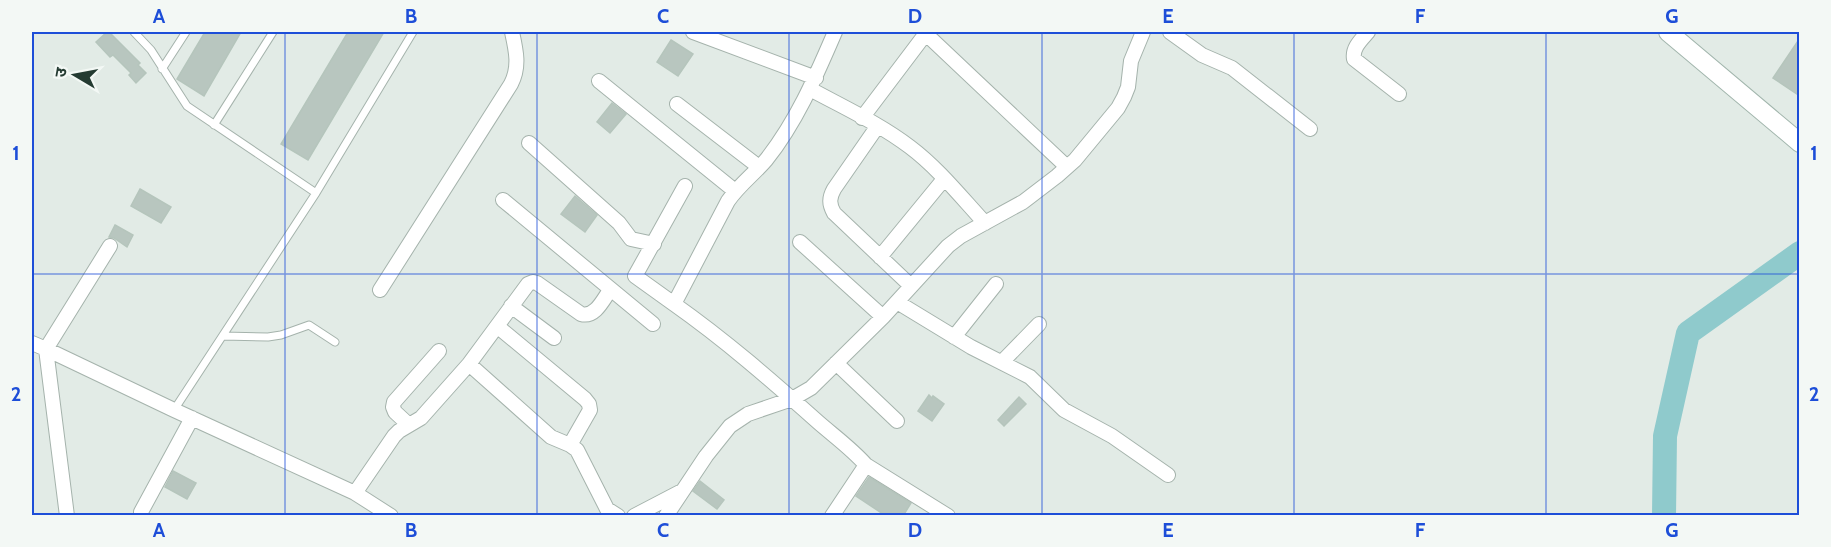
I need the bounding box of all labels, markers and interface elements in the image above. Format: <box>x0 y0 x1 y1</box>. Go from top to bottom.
text: A <box>153 4 166 28</box>
text: B <box>405 4 417 28</box>
text: C <box>657 4 669 28</box>
text: D <box>908 4 922 28</box>
text: E <box>1162 4 1174 28</box>
text: F <box>1415 4 1426 28</box>
text: G <box>1665 4 1679 28</box>
north arrow <box>45 45 105 105</box>
text: उ <box>51 66 71 79</box>
text: 1 <box>12 141 20 165</box>
text: 1 <box>1810 141 1818 165</box>
text: 2 <box>11 382 21 406</box>
text: 2 <box>1809 382 1819 406</box>
text: A <box>153 518 166 542</box>
text: B <box>405 518 417 542</box>
text: C <box>657 518 669 542</box>
text: D <box>908 518 922 542</box>
text: E <box>1162 518 1174 542</box>
text: F <box>1415 518 1426 542</box>
text: G <box>1665 518 1679 542</box>

